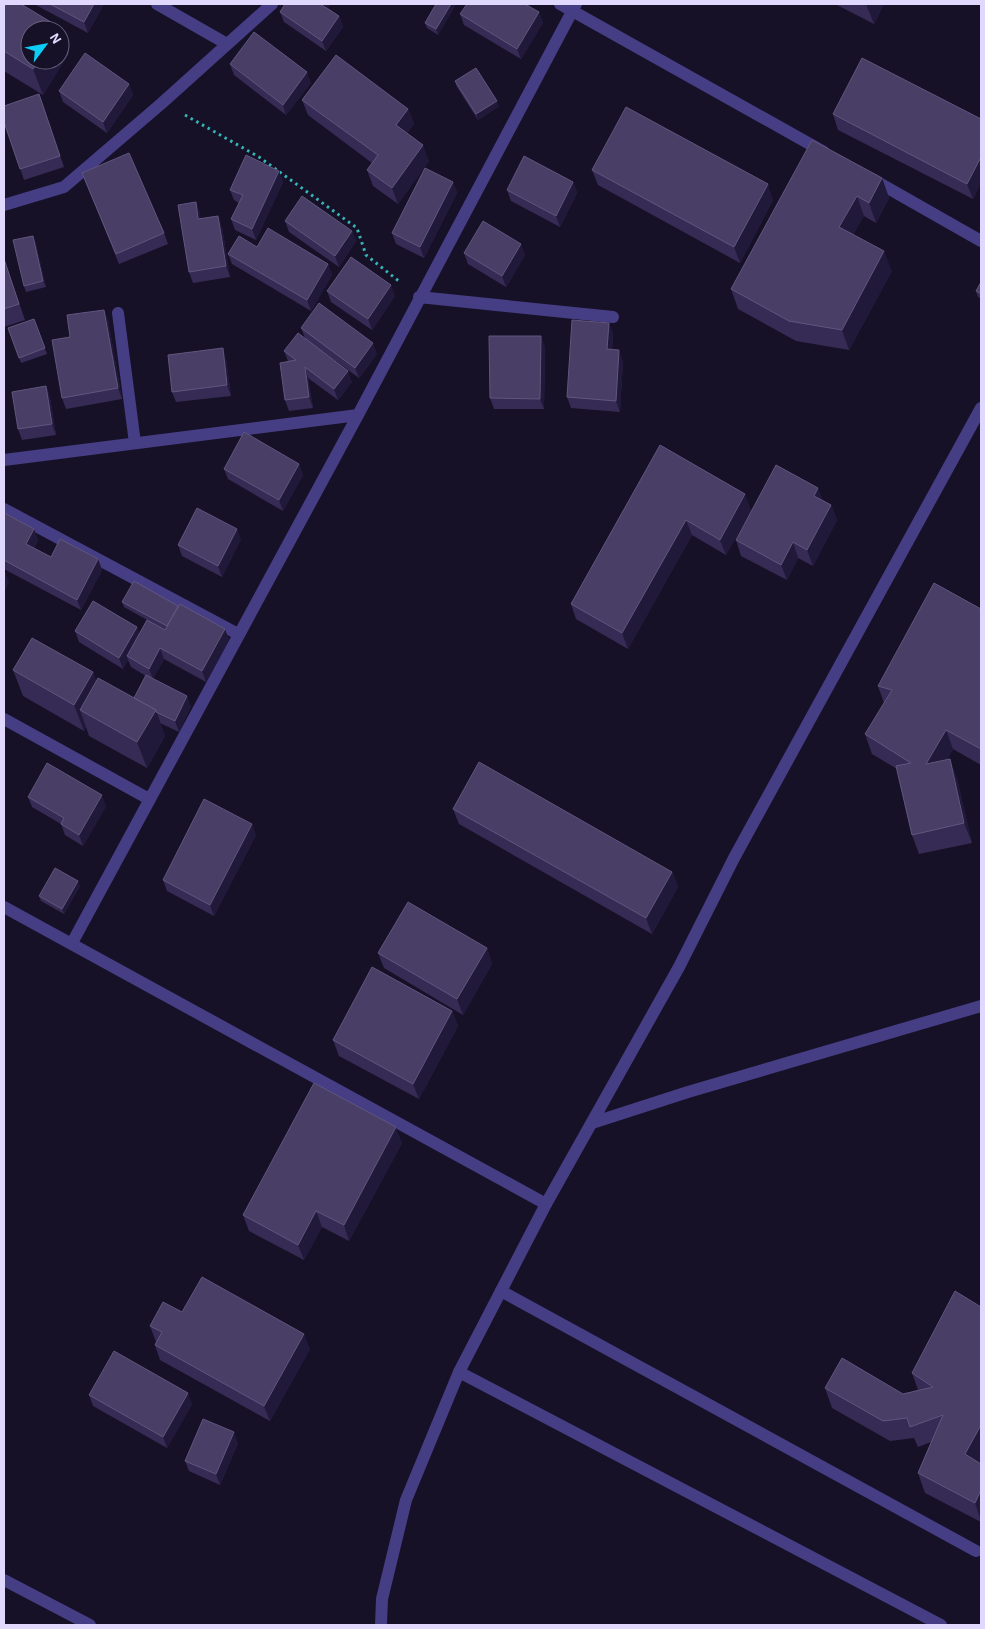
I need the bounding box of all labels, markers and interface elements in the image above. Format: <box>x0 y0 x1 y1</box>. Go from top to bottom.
north arrow <box>20 20 70 70</box>
text: N <box>47 31 64 46</box>

